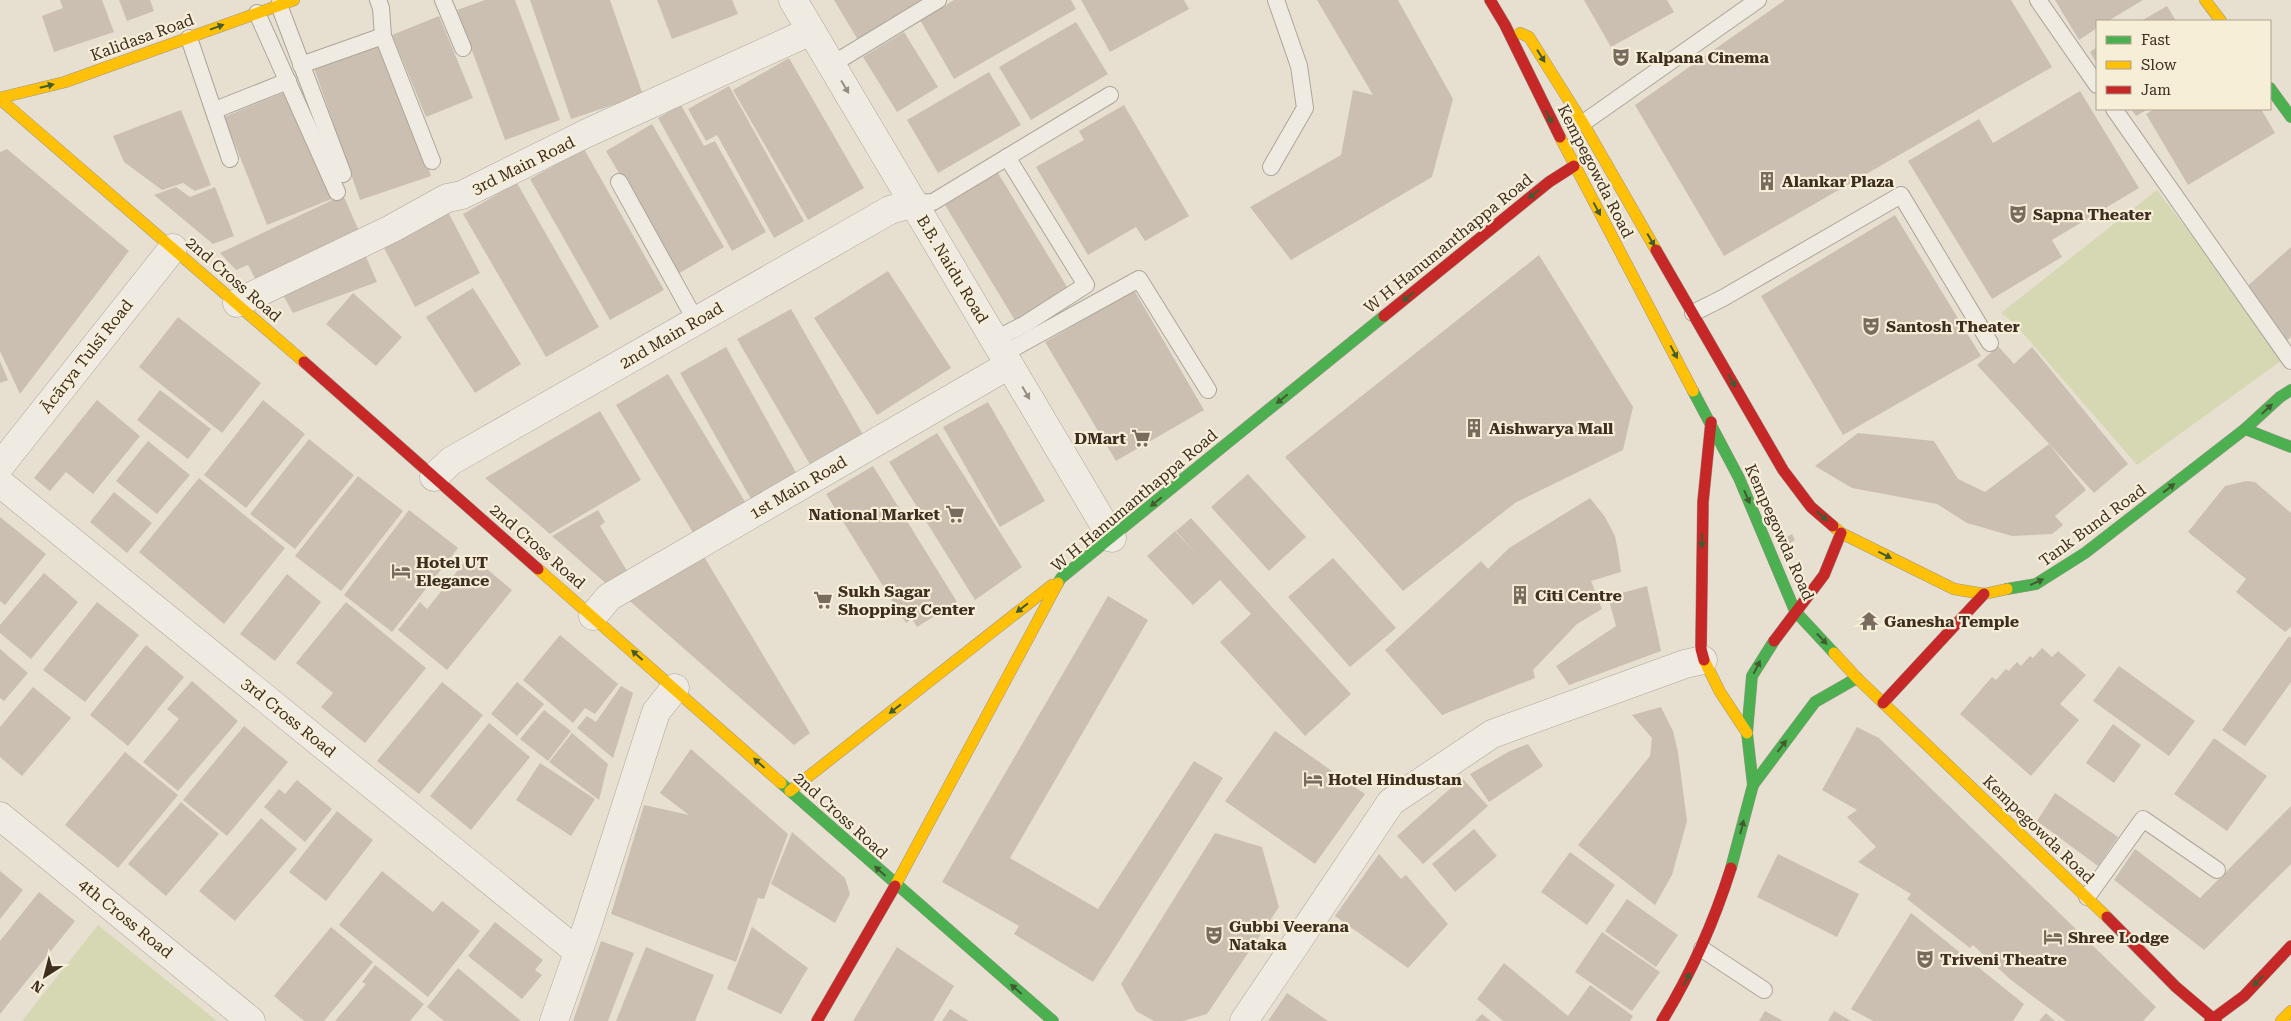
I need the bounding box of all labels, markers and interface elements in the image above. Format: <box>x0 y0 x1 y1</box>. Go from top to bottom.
street label: Kalidasa Road <box>88 10 196 65</box>
legend <box>2096 20 2271 110</box>
one-way arrow <box>210 23 225 31</box>
text: Fast <box>2141 31 2171 49</box>
theatre icon: Kalpana Cinema <box>1610 46 1632 68</box>
place label: Kalpana Cinema <box>1636 48 1770 67</box>
one-way arrow <box>1536 49 1546 63</box>
text: Slow <box>2141 56 2177 74</box>
one-way arrow <box>840 81 849 94</box>
text: Jam <box>2141 81 2171 99</box>
one-way arrow <box>40 82 55 90</box>
street label: Kempegowda Road <box>1554 101 1637 241</box>
one-way arrow <box>1545 109 1554 124</box>
street label: 3rd Main Road <box>469 132 578 199</box>
street label: W H Hanumanthappa Road <box>1360 170 1536 317</box>
building icon: Alankar Plaza <box>1756 170 1778 192</box>
place label: Alankar Plaza <box>1782 172 1895 191</box>
one-way arrow <box>1528 189 1541 200</box>
one-way arrow <box>1593 202 1601 216</box>
theatre icon: Sapna Theater <box>2007 203 2029 225</box>
place label: Sapna Theater <box>2033 205 2151 224</box>
street label: B.B. Naidu Road <box>913 212 992 327</box>
street label: 2nd Cross Road <box>182 233 285 326</box>
one-way arrow <box>1647 234 1656 247</box>
one-way arrow <box>1402 291 1415 302</box>
street label: Ācārya Tulsī Road <box>36 296 137 417</box>
street label: 2nd Main Road <box>616 298 726 373</box>
theatre icon: Santosh Theater <box>1860 315 1882 337</box>
place label: Santosh Theater <box>1886 317 2020 336</box>
one-way arrow <box>1669 345 1678 359</box>
one-way arrow <box>1728 374 1736 389</box>
one-way arrow <box>1021 386 1030 399</box>
one-way arrow <box>1276 394 1289 405</box>
one-way arrow <box>2261 403 2274 414</box>
building icon: Aishwarya Mall <box>1463 417 1485 439</box>
place label: Aishwarya Mall <box>1489 419 1614 438</box>
street label: W H Hanumanthappa Road <box>1047 425 1221 575</box>
supermarket icon: DMart <box>1130 427 1152 449</box>
place label: DMart <box>1074 429 1126 448</box>
street label: 1st Main Road <box>746 452 850 523</box>
street label: Kempegowda Road <box>1741 461 1818 603</box>
street label: Tank Bund Road <box>2035 480 2149 570</box>
one-way arrow <box>2162 483 2176 493</box>
one-way arrow <box>1744 490 1752 504</box>
one-way arrow <box>1150 496 1162 507</box>
street label: 2nd Cross Road <box>486 500 589 593</box>
supermarket icon: National Market <box>944 503 966 525</box>
place label: National Market <box>809 505 940 524</box>
one-way arrow <box>1815 510 1827 522</box>
one-way arrow <box>1698 533 1706 549</box>
one-way arrow <box>1878 551 1892 559</box>
place label: Hotel UT Elegance <box>416 553 489 590</box>
hotel icon: Hotel UT Elegance <box>390 560 412 582</box>
one-way arrow <box>2030 578 2045 587</box>
place label: Sukh Sagar Shopping Center <box>838 582 975 619</box>
building icon: Citi Centre <box>1509 584 1531 606</box>
place label: Citi Centre <box>1535 586 1622 605</box>
supermarket icon: Sukh Sagar Shopping Center <box>812 589 834 611</box>
one-way arrow <box>1016 603 1029 614</box>
temple icon: Ganesha Temple <box>1858 610 1880 632</box>
place label: Ganesha Temple <box>1884 612 2019 631</box>
one-way arrow <box>1816 633 1828 645</box>
one-way arrow <box>632 649 644 661</box>
one-way arrow <box>1753 660 1761 674</box>
street label: 3rd Cross Road <box>238 674 340 761</box>
one-way arrow <box>888 703 901 714</box>
one-way arrow <box>1777 739 1787 753</box>
one-way arrow <box>753 757 765 769</box>
street label: 2nd Cross Road <box>790 768 892 863</box>
hotel icon: Hotel Hindustan <box>1302 768 1324 790</box>
place label: Hotel Hindustan <box>1328 770 1462 789</box>
street label: Kempegowda Road <box>1979 771 2098 887</box>
one-way arrow <box>1738 819 1746 834</box>
one-way arrow <box>874 865 886 877</box>
street label: 4th Cross Road <box>75 875 177 962</box>
place label: Gubbi Veerana Nataka <box>1229 917 1349 954</box>
theatre icon: Gubbi Veerana Nataka <box>1203 924 1225 946</box>
hotel icon: Shree Lodge <box>2042 926 2064 948</box>
place label: Shree Lodge <box>2068 928 2169 947</box>
theatre icon: Triveni Theatre <box>1914 948 1936 970</box>
place label: Triveni Theatre <box>1940 950 2067 969</box>
north arrow <box>20 951 70 1001</box>
one-way arrow <box>1683 972 1691 986</box>
one-way arrow <box>2252 975 2264 987</box>
text: N <box>28 977 46 996</box>
one-way arrow <box>1010 983 1022 995</box>

